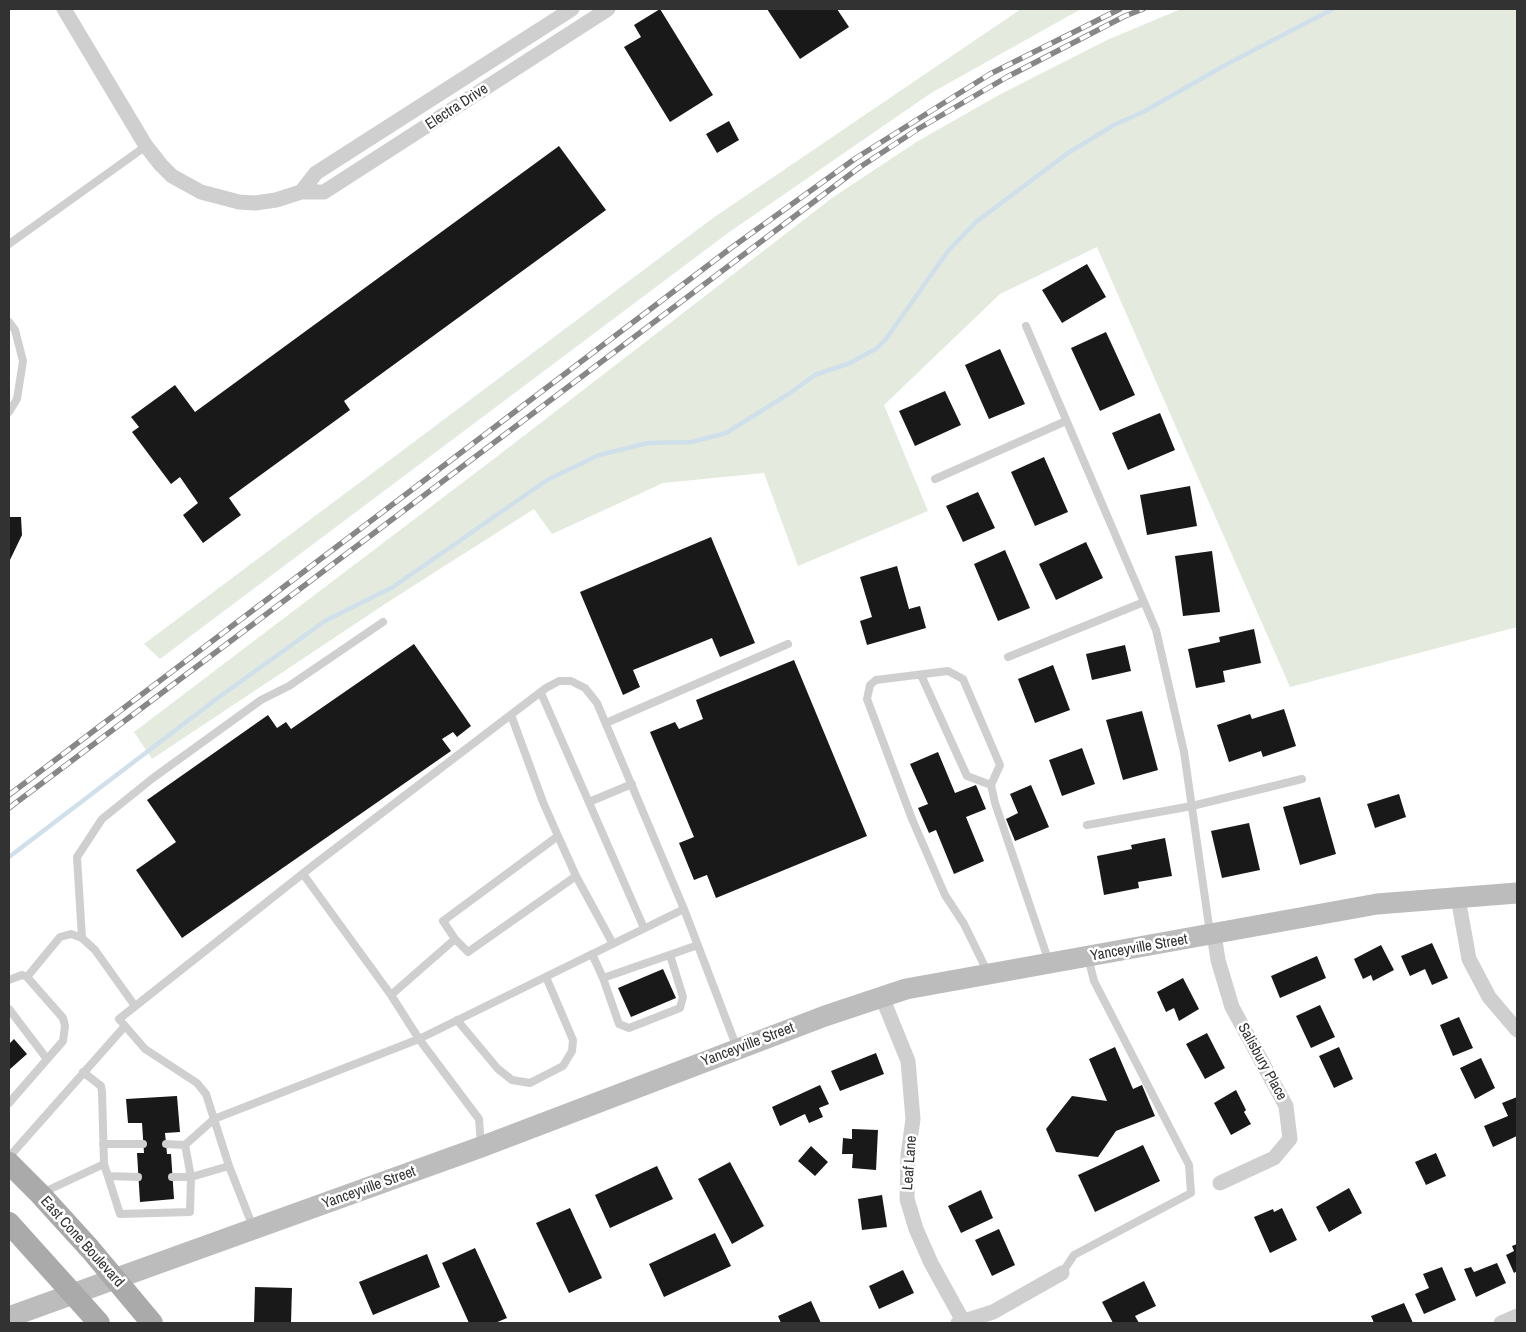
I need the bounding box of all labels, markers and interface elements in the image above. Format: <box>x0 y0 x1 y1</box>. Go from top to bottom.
street label: Electra Drive <box>422 80 492 134</box>
street label: Yanceyville Street <box>1089 931 1189 965</box>
street label: Yanceyville Street <box>699 1019 797 1071</box>
street label: Salisbury Place <box>1233 1020 1291 1104</box>
street label: Leaf Lane <box>899 1135 921 1191</box>
street label: Yanceyville Street <box>320 1163 418 1213</box>
street label: East Cone Boulevard <box>36 1193 128 1291</box>

